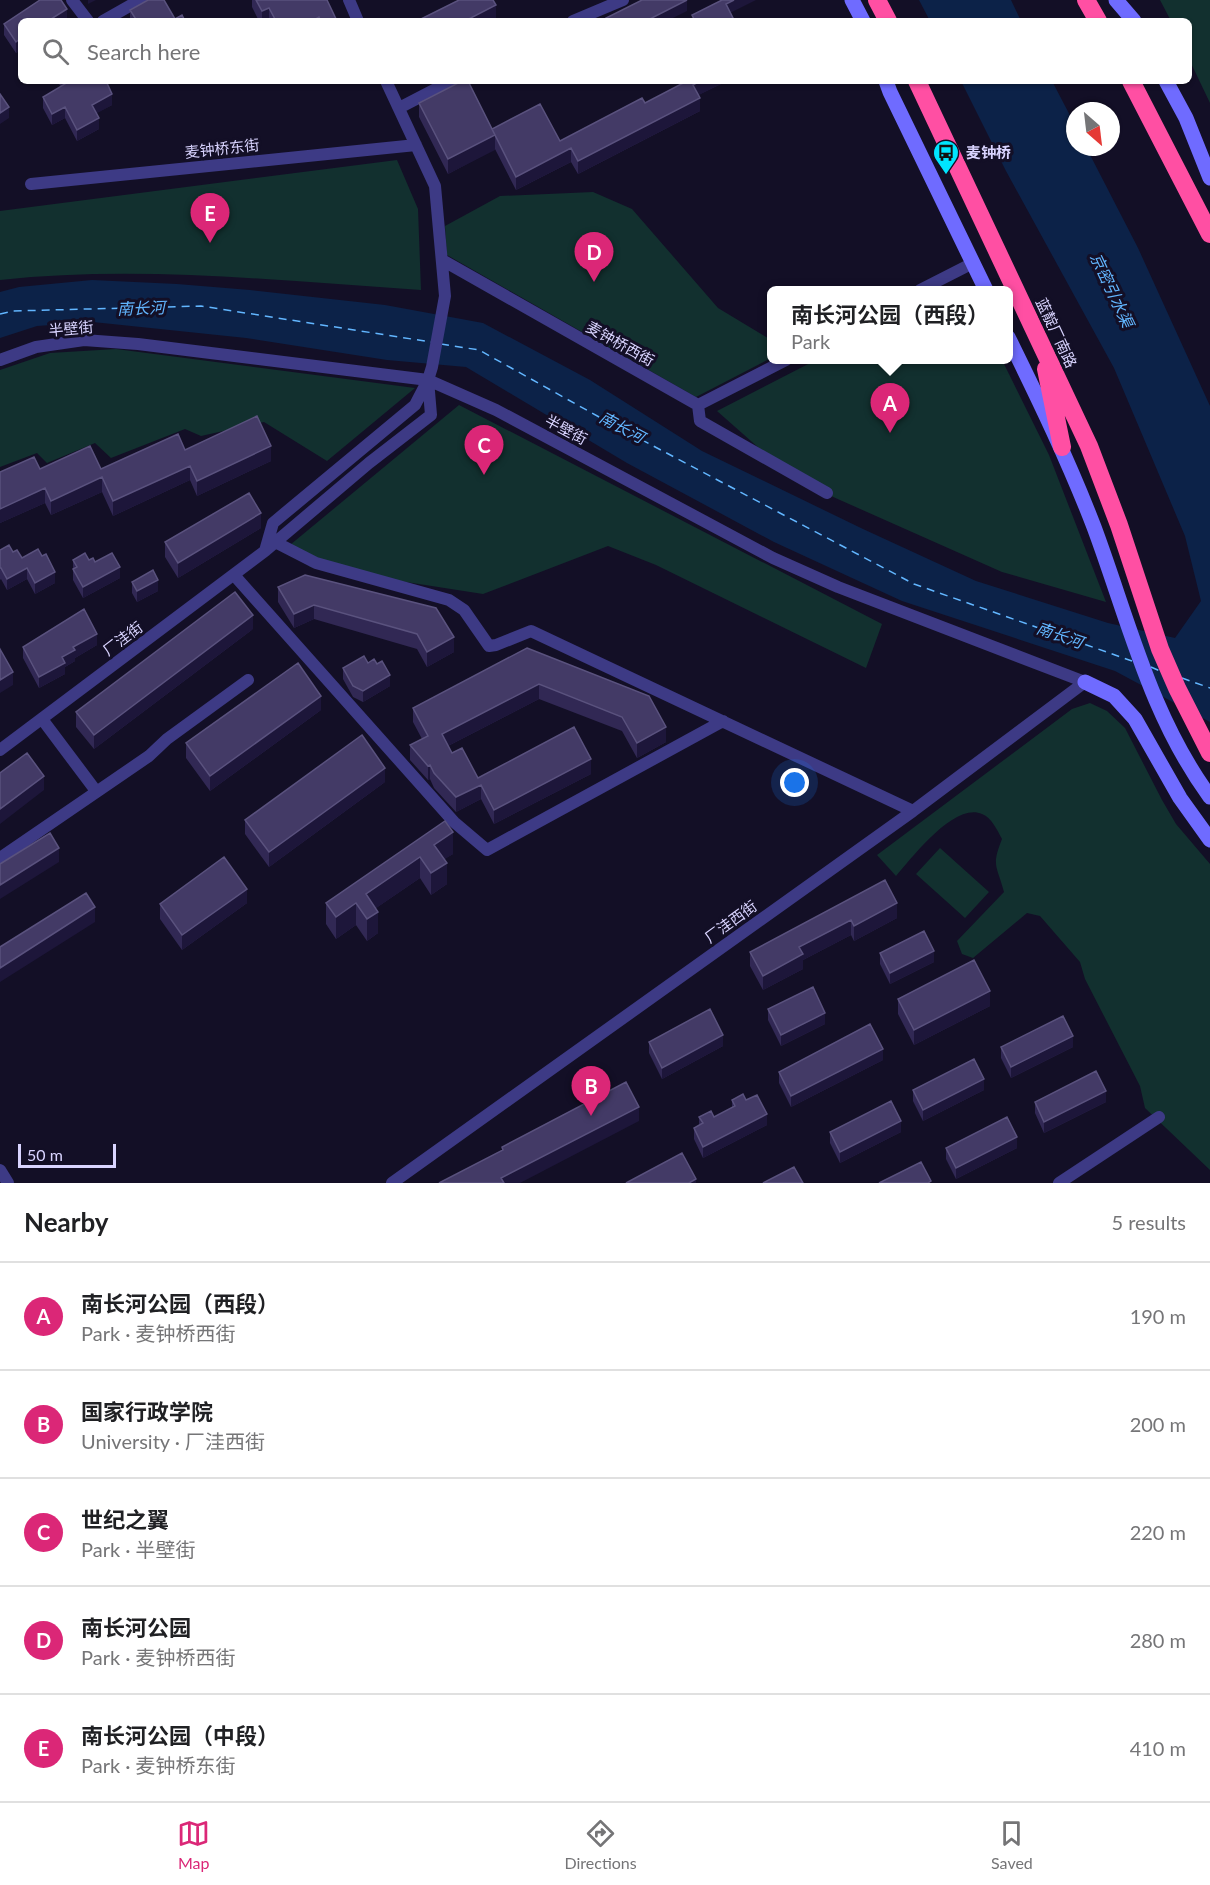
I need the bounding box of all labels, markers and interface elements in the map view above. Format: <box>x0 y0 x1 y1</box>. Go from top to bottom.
search box <box>18 18 1192 84</box>
icon: search <box>39 35 72 68</box>
text: Search here <box>87 38 200 65</box>
north arrow <box>1066 102 1120 156</box>
street label: 麦钟桥东街 <box>184 135 260 161</box>
bus stop icon: 麦钟桥 <box>931 138 961 176</box>
place label: 麦钟桥 <box>966 143 1011 161</box>
pin: E <box>190 194 230 243</box>
pin: D <box>574 232 614 282</box>
water label: 京密引水渠 <box>1087 250 1139 332</box>
popup <box>767 286 1013 364</box>
street label: 蓝靛厂南路 <box>1033 295 1081 370</box>
water label: 南长河 <box>117 297 168 318</box>
text: 南长河公园（西段） <box>791 301 989 328</box>
street label: 半壁街 <box>48 317 94 339</box>
street label: 麦钟桥西街 <box>583 317 658 369</box>
text: Park <box>791 329 830 353</box>
pin: A <box>870 384 910 433</box>
water label: 南长河 <box>597 407 651 448</box>
street label: 半壁街 <box>542 411 591 448</box>
pin: C <box>464 426 504 475</box>
street label: 厂洼街 <box>99 617 146 659</box>
water label: 南长河 <box>1034 618 1089 652</box>
your location <box>780 768 809 797</box>
street label: 厂洼西街 <box>701 896 760 946</box>
pin: B <box>572 1066 610 1116</box>
scale bar <box>18 1141 116 1168</box>
text: 50 m <box>27 1145 63 1164</box>
text: Nearby <box>24 1206 109 1238</box>
text: 5 results <box>1111 1210 1186 1234</box>
text: 南长河公园（西段） <box>81 1290 279 1317</box>
text: A <box>37 1304 50 1328</box>
text: 190 m <box>1130 1304 1186 1328</box>
text: Park · 麦钟桥西街 <box>81 1321 236 1345</box>
text: 国家行政学院 <box>81 1398 213 1425</box>
text: B <box>37 1412 50 1436</box>
text: 200 m <box>1130 1412 1186 1436</box>
text: University · 厂洼西街 <box>81 1429 265 1453</box>
text: 世纪之翼 <box>81 1506 169 1533</box>
text: C <box>37 1520 50 1544</box>
text: 220 m <box>1130 1520 1186 1544</box>
text: Park · 半壁街 <box>81 1537 196 1561</box>
text: 南长河公园 <box>81 1614 191 1641</box>
text: D <box>36 1628 51 1652</box>
text: 280 m <box>1130 1628 1186 1652</box>
text: Park · 麦钟桥西街 <box>81 1645 236 1669</box>
text: 南长河公园（中段） <box>81 1722 279 1749</box>
text: E <box>38 1736 49 1760</box>
text: 410 m <box>1130 1736 1186 1760</box>
text: Park · 麦钟桥东街 <box>81 1753 236 1777</box>
tab: Map <box>177 1817 210 1872</box>
tab: Directions <box>564 1817 637 1872</box>
tab: Saved <box>991 1817 1033 1872</box>

